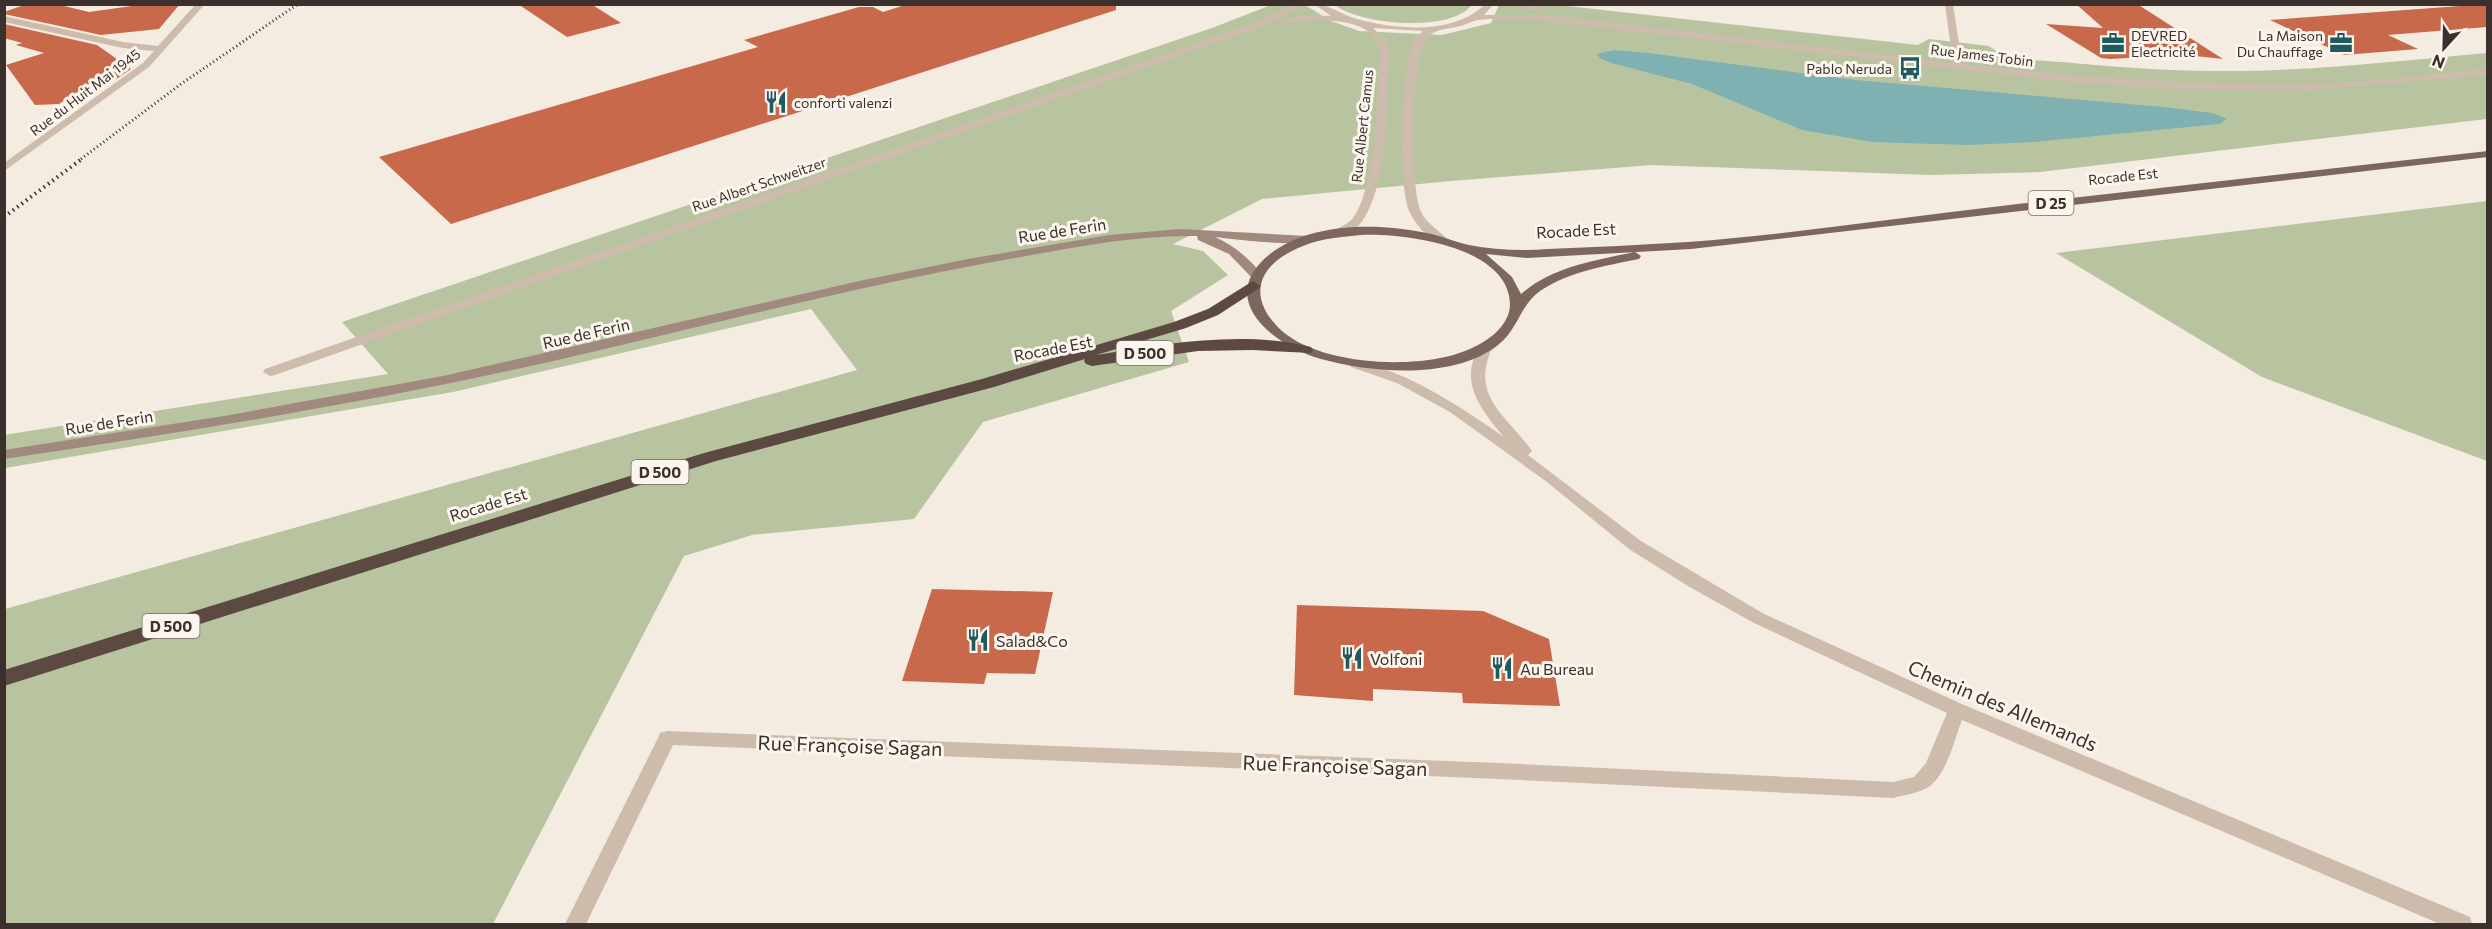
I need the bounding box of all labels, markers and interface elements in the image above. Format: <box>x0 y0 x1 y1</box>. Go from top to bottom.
north arrow <box>2414 18 2474 78</box>
place label: DEVRED Electricité <box>2131 27 2196 60</box>
place label: La Maison Du Chauffage <box>2237 27 2323 60</box>
office icon: DEVRED Electricité <box>2100 30 2126 56</box>
office icon: La Maison Du Chauffage <box>2328 30 2354 56</box>
street label: Rue James Tobin <box>1930 40 2034 70</box>
street label: Rue du Huit Mai 1945 <box>26 45 144 139</box>
text: N <box>2429 51 2447 73</box>
bus stop icon: Pablo Neruda <box>1897 55 1923 81</box>
place label: Pablo Neruda <box>1806 60 1892 77</box>
street label: Rue Albert Camus <box>1348 69 1376 183</box>
restaurant icon: conforti valenzi <box>763 89 789 115</box>
place label: conforti valenzi <box>794 94 892 111</box>
street label: Rue Albert Schweitzer <box>690 153 829 215</box>
street label: Rocade Est <box>2087 164 2159 188</box>
road number: D 25 <box>2028 191 2074 215</box>
street label: Rue de Ferin <box>1017 214 1107 246</box>
street label: Rocade Est <box>1536 218 1617 242</box>
street label: Rue de Ferin <box>541 314 631 352</box>
street label: Rocade Est <box>1012 331 1095 365</box>
road number: D 500 <box>1116 341 1174 365</box>
street label: Rue de Ferin <box>64 406 154 438</box>
road number: D 500 <box>632 460 688 484</box>
street label: Rocade Est <box>447 483 529 525</box>
road number: D 500 <box>142 614 200 638</box>
restaurant icon: Salad&Co <box>965 627 991 653</box>
place label: Salad&Co <box>996 631 1068 650</box>
restaurant icon: Volfoni <box>1339 645 1365 671</box>
place label: Volfoni <box>1370 649 1422 668</box>
street label: Chemin des Allemands <box>1905 654 2101 756</box>
restaurant icon: Au Bureau <box>1489 655 1515 681</box>
place label: Au Bureau <box>1520 659 1594 678</box>
street label: Rue Françoise Sagan <box>757 730 943 760</box>
street label: Rue Françoise Sagan <box>1242 750 1428 780</box>

